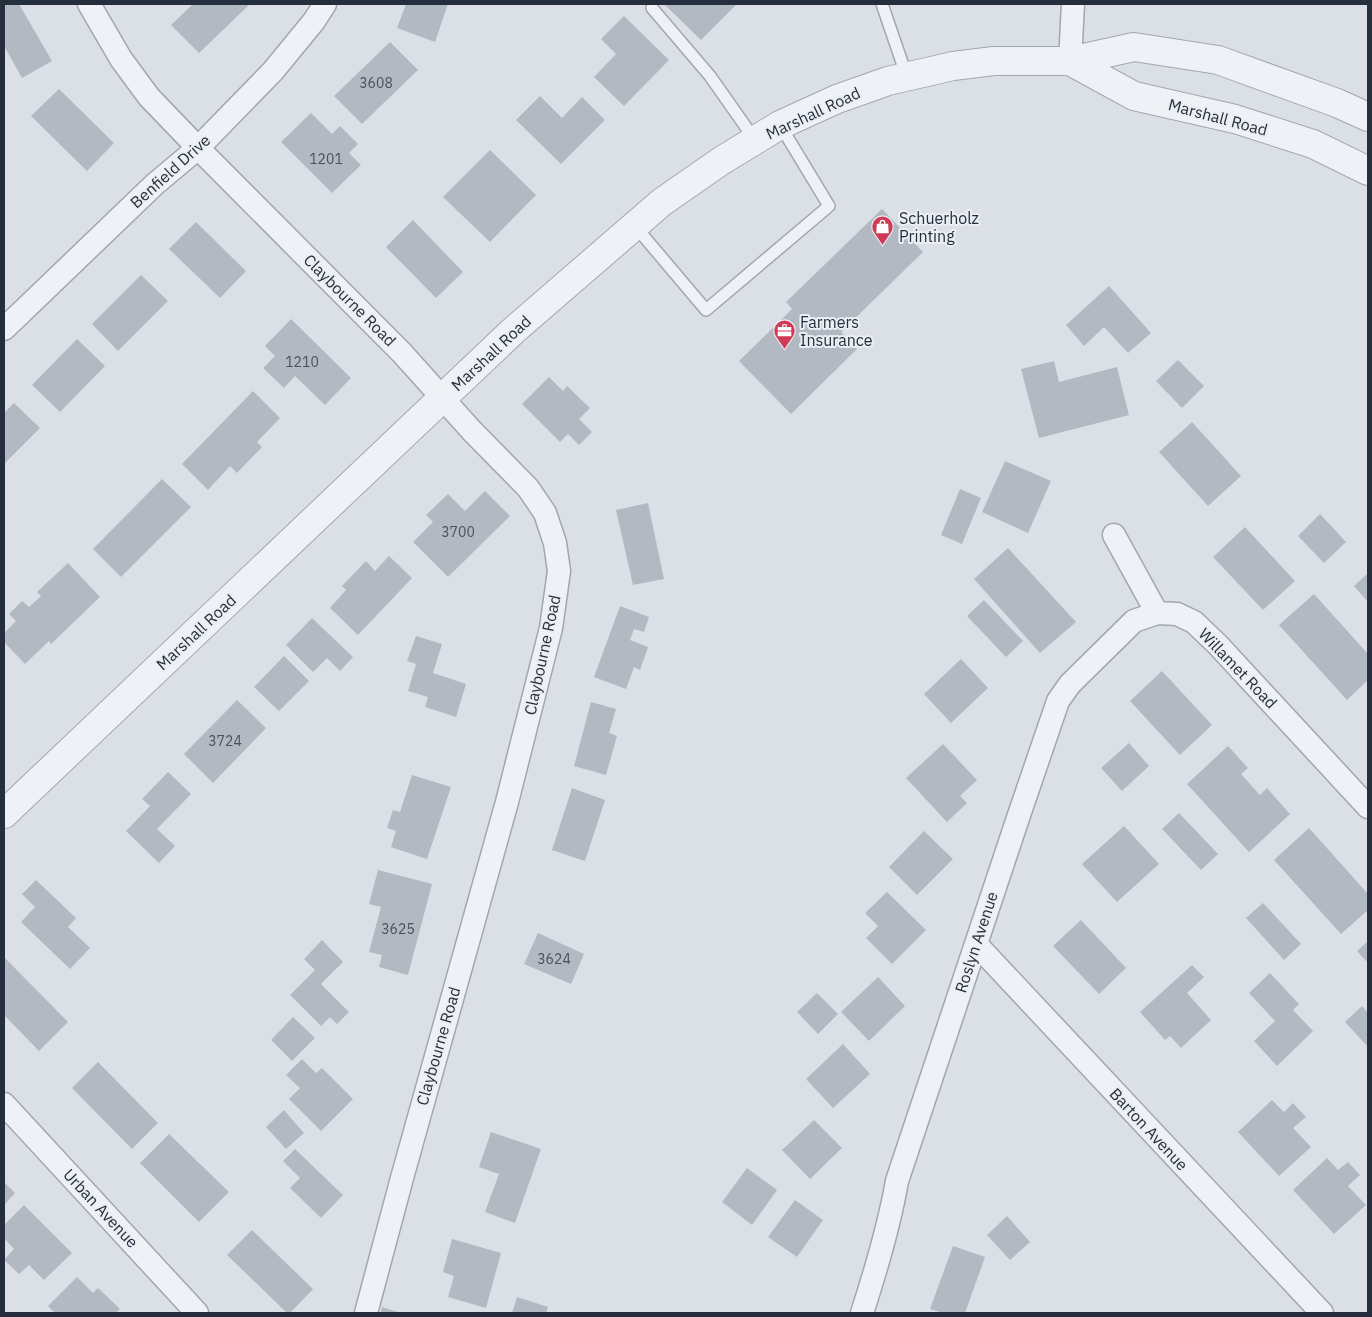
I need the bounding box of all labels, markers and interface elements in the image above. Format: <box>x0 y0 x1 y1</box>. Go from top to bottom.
house number: 3608 <box>359 74 393 92</box>
street label: Marshall Road <box>763 82 863 144</box>
street label: Marshall Road <box>1166 94 1270 140</box>
street label: Benfield Drive <box>126 130 214 212</box>
house number: 1201 <box>309 150 343 168</box>
place label: Schuerholz Printing <box>899 208 979 246</box>
shop icon: Schuerholz Printing <box>871 215 895 246</box>
street label: Claybourne Road <box>300 250 400 350</box>
street label: Marshall Road <box>447 311 535 395</box>
place label: Farmers Insurance <box>800 312 873 350</box>
office icon: Farmers Insurance <box>772 319 796 350</box>
house number: 1210 <box>285 353 319 371</box>
house number: 3700 <box>441 523 475 541</box>
street label: Marshall Road <box>152 590 240 674</box>
street label: Claybourne Road <box>519 593 565 717</box>
street label: Willamet Road <box>1195 624 1281 712</box>
house number: 3724 <box>208 732 242 750</box>
street label: Roslyn Avenue <box>950 889 1002 995</box>
house number: 3625 <box>381 920 415 938</box>
house number: 3624 <box>537 950 571 968</box>
street label: Claybourne Road <box>412 984 464 1108</box>
street label: Barton Avenue <box>1106 1084 1193 1175</box>
street label: Urban Avenue <box>59 1164 143 1252</box>

